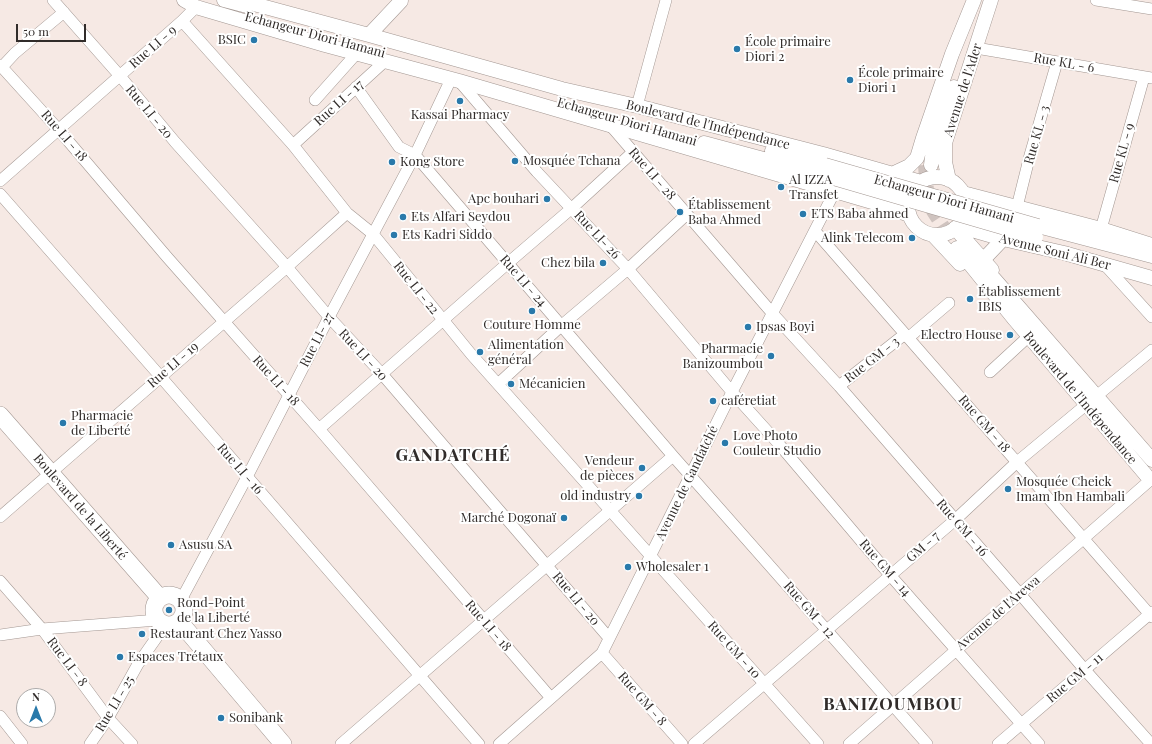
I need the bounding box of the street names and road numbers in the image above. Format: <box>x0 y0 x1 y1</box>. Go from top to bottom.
street label: Echangeur Diori Hamani <box>243 9 387 61</box>
street label: Rue LI - 9 <box>126 22 180 72</box>
street label: Avenue de l'Ader <box>941 41 985 139</box>
street label: Rue KL - 6 <box>1032 50 1096 76</box>
street label: Rue LI - 17 <box>311 77 367 129</box>
street label: Rue LI - 20 <box>122 82 176 142</box>
street label: Echangeur Diori Hamani <box>555 95 699 149</box>
street label: Boulevard de l'Indépendance <box>624 97 792 153</box>
street label: Rue KL - 3 <box>1021 104 1053 166</box>
street label: Rue LI - 18 <box>38 107 90 165</box>
street label: Rue KL - 9 <box>1106 121 1138 185</box>
street label: Rue LI - 28 <box>625 145 679 203</box>
street label: Echangeur Diori Hamani <box>872 172 1016 226</box>
street label: Rue LI- 26 <box>571 208 623 262</box>
street label: Avenue Soni Ali Ber <box>998 231 1112 273</box>
street label: Rue LI - 24 <box>496 252 550 310</box>
street label: Rue LI - 22 <box>390 259 442 317</box>
street label: Rue LI- 27 <box>297 310 337 370</box>
street label: Rue LI - 20 <box>335 326 391 384</box>
street label: Boulevard de l'Indépendance <box>1020 328 1140 468</box>
street label: Rue GM - 3 <box>842 334 902 386</box>
street label: Rue LI - 19 <box>144 339 202 391</box>
street label: Rue LI - 18 <box>249 353 303 409</box>
street label: Rue GM - 18 <box>955 392 1013 456</box>
street label: Avenue de Gandatché <box>652 423 722 543</box>
street label: Rue LI - 16 <box>214 440 266 498</box>
street label: Boulevard de la Liberté <box>30 451 130 563</box>
street label: Rue GM - 16 <box>933 496 991 560</box>
street label: GM - 7 <box>903 528 943 566</box>
street label: Rue GM - 14 <box>856 536 914 600</box>
street label: Rue LI - 20 <box>549 569 603 629</box>
street label: Avenue de l'Arewa <box>953 572 1043 654</box>
street label: Rue GM - 12 <box>780 578 838 642</box>
street label: Rue LI - 18 <box>462 597 514 655</box>
street label: Rue GM - 10 <box>704 618 764 682</box>
street label: Rue LI - 8 <box>43 634 91 690</box>
street label: Rue GM - 11 <box>1044 650 1106 706</box>
street label: Rue GM - 8 <box>614 669 670 729</box>
street label: Rue LI - 25 <box>92 673 138 735</box>

